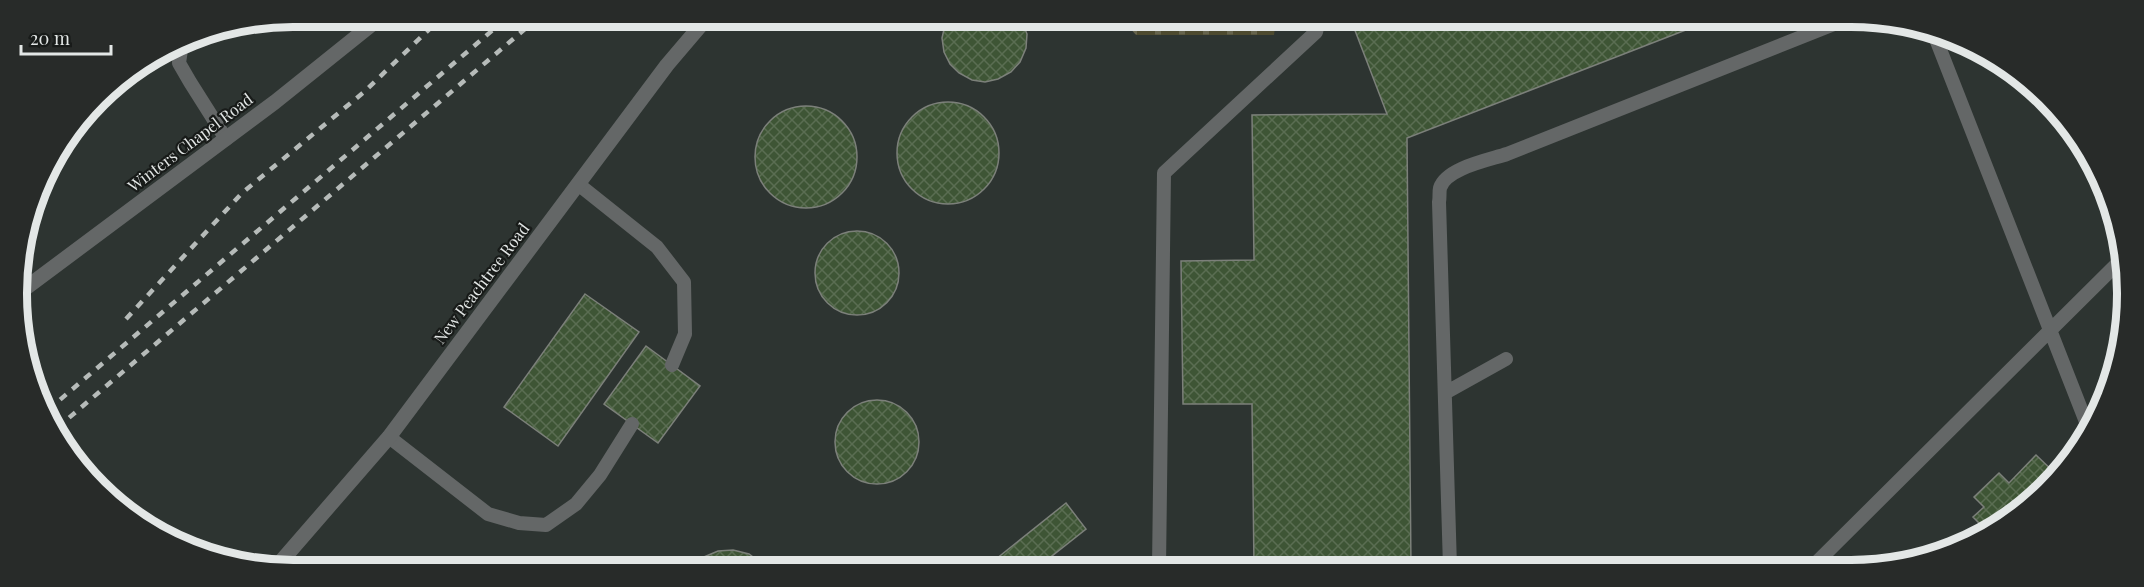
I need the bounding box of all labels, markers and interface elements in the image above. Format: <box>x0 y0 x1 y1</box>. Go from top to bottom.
scale bar <box>21 18 111 56</box>
text: 20 m <box>30 26 70 50</box>
street label: Winters Chapel Road <box>123 88 257 196</box>
street label: New Peachtree Road <box>429 218 533 348</box>

